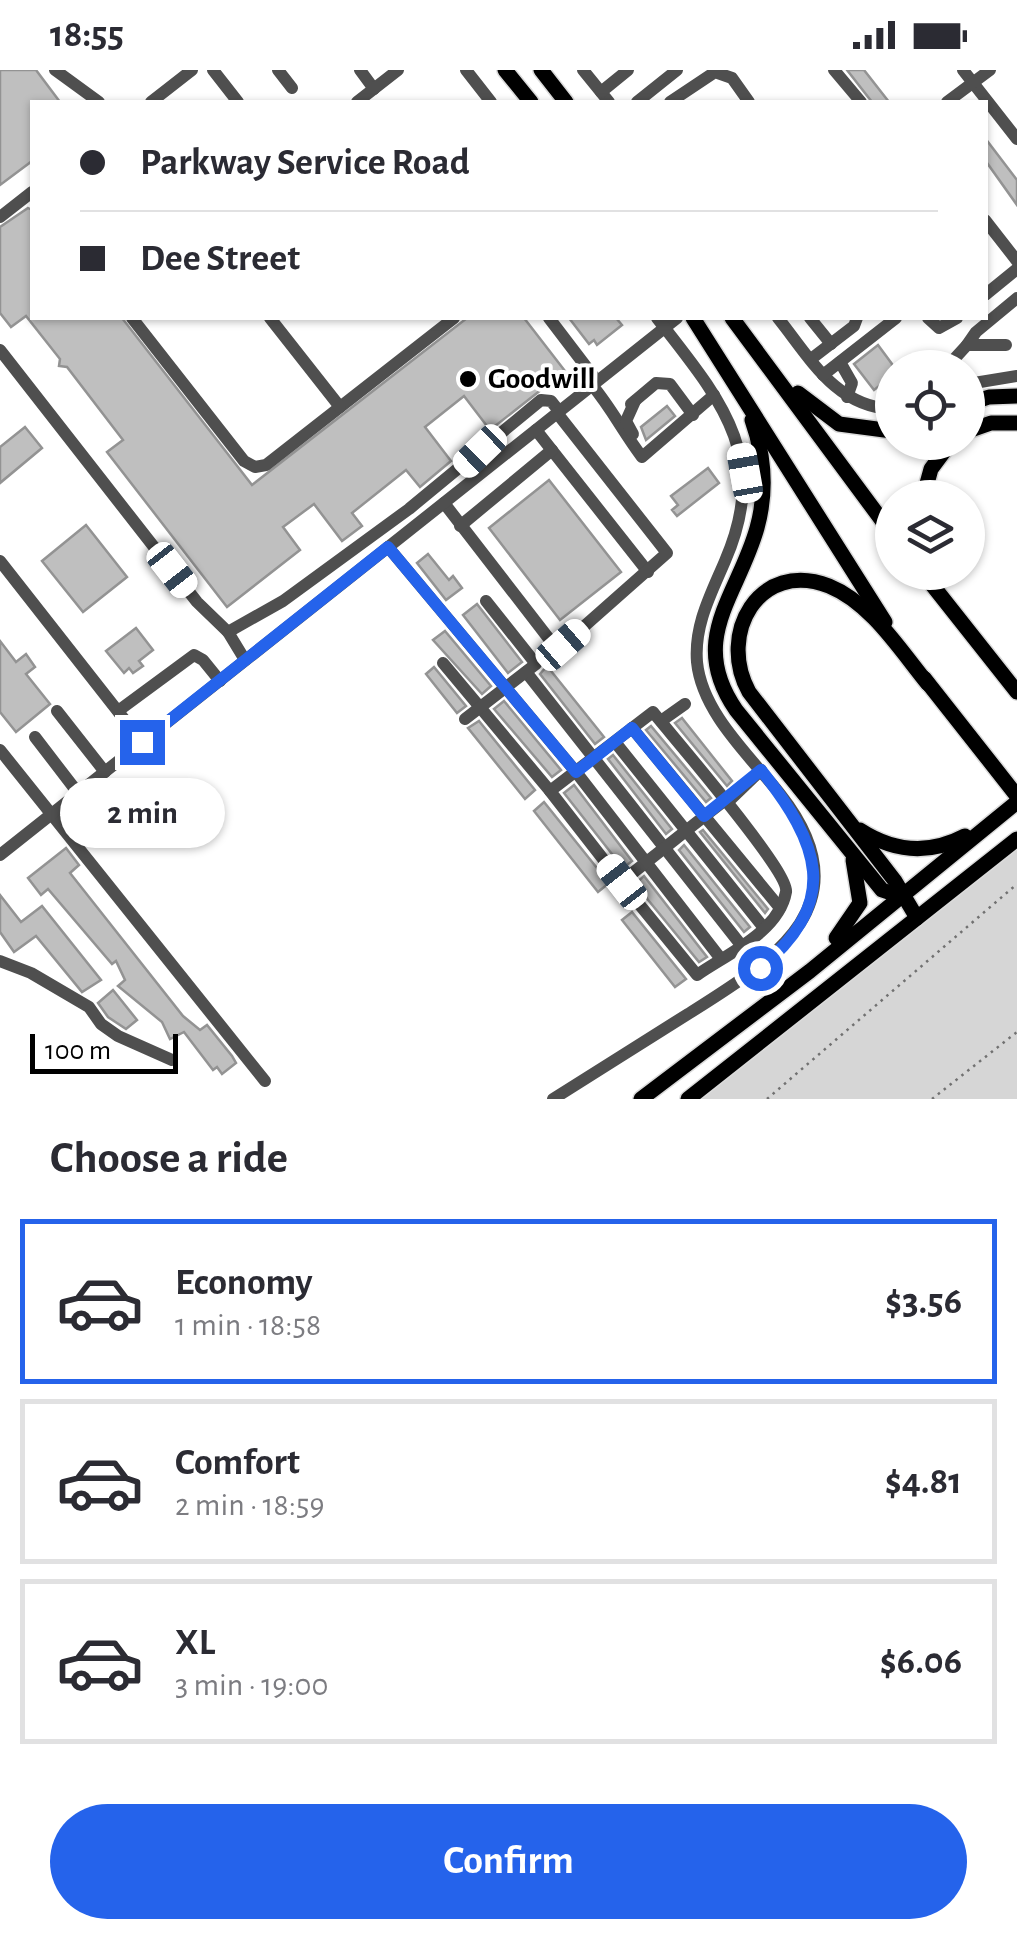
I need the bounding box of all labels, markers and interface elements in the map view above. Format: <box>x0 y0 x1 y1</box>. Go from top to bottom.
text: 18:55 <box>50 16 124 54</box>
text: Parkway Service Road <box>140 144 470 182</box>
text: Dee Street <box>140 240 300 278</box>
map controls <box>875 350 985 590</box>
button: locate <box>875 350 985 460</box>
place label: Goodwill <box>488 364 595 394</box>
marker: Goodwill <box>457 368 479 390</box>
car <box>448 419 512 483</box>
car <box>725 441 765 505</box>
button: layers <box>875 480 985 590</box>
car <box>142 537 202 603</box>
car <box>531 614 595 676</box>
route end <box>120 720 165 765</box>
callout: 2 min <box>59 777 224 847</box>
text: 2 min <box>107 797 178 829</box>
car <box>592 849 652 915</box>
route start <box>738 946 783 991</box>
scale bar <box>30 1029 178 1074</box>
text: 100 m <box>45 1037 111 1065</box>
text: Choose a ride <box>50 1136 288 1181</box>
icon: car <box>55 1257 145 1347</box>
text: Economy <box>175 1264 313 1302</box>
text: $3.56 <box>885 1283 962 1321</box>
text: 1 min · 18:58 <box>175 1309 321 1341</box>
icon: car <box>55 1437 145 1527</box>
text: Comfort <box>175 1444 300 1482</box>
text: $4.81 <box>885 1463 962 1501</box>
text: 2 min · 18:59 <box>175 1489 325 1521</box>
icon: car <box>55 1617 145 1707</box>
text: XL <box>175 1624 215 1662</box>
text: $6.06 <box>880 1643 962 1681</box>
text: 3 min · 19:00 <box>175 1669 328 1701</box>
button: Confirm <box>50 1804 967 1919</box>

